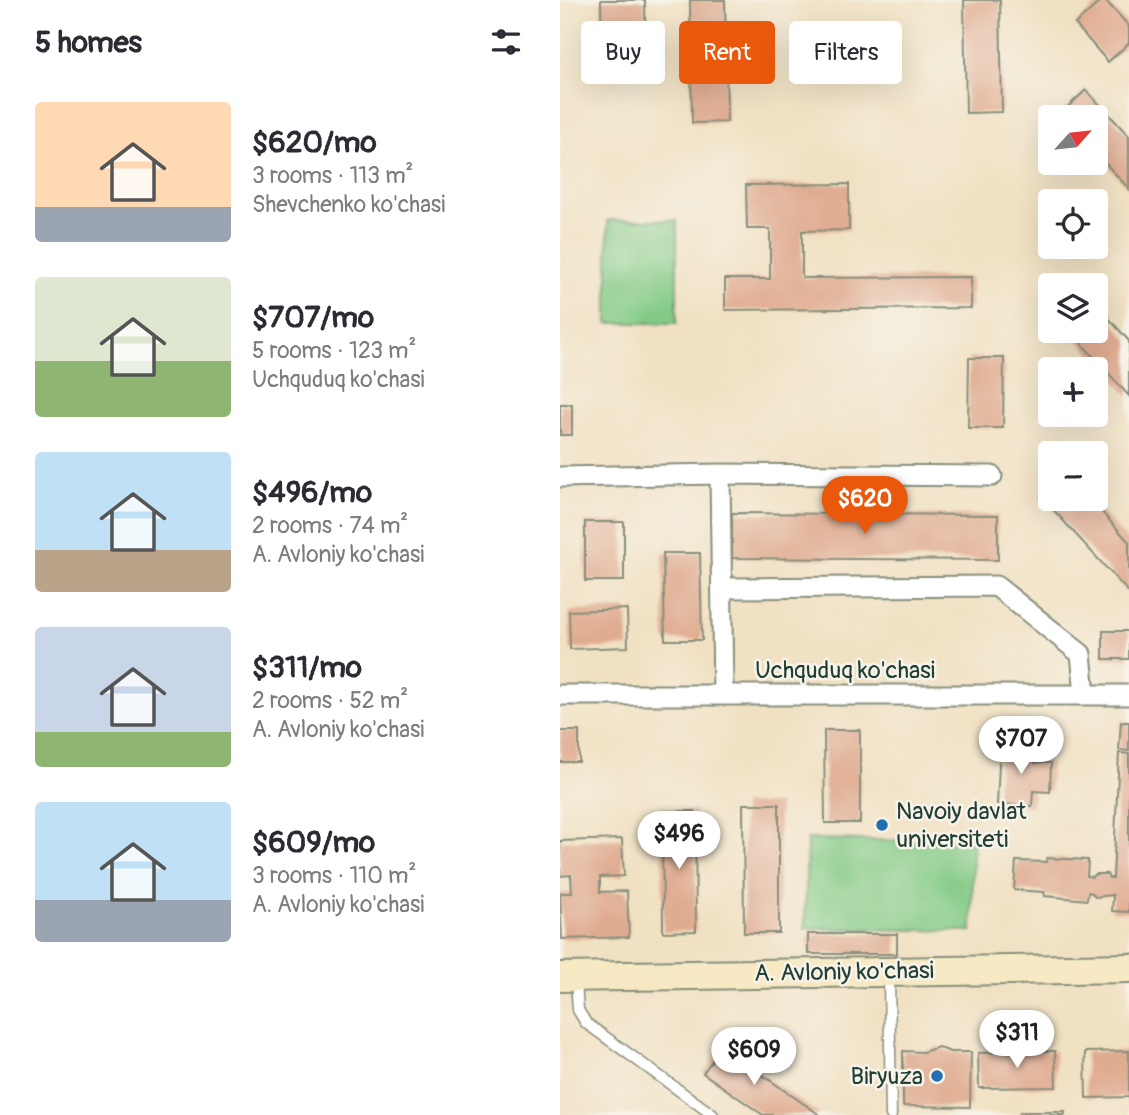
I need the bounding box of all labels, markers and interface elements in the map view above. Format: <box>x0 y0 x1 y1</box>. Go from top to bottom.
chip: Buy <box>581 21 665 84</box>
chip: Rent <box>679 21 775 84</box>
chip: Filters <box>789 21 902 84</box>
icon: filters <box>487 23 525 61</box>
text: 5 homes <box>35 24 142 61</box>
north arrow <box>1038 105 1108 175</box>
map controls <box>1038 105 1108 511</box>
text: $620/mo <box>252 124 377 161</box>
icon: home <box>91 130 175 214</box>
text: 3 rooms · 113 m² <box>252 161 413 190</box>
button: locate <box>1038 189 1108 259</box>
text: Shevchenko ko'chasi <box>252 190 445 219</box>
button: layers <box>1038 273 1108 343</box>
text: $707/mo <box>252 299 374 336</box>
icon: home <box>91 305 175 389</box>
text: 5 rooms · 123 m² <box>252 336 416 365</box>
button: + <box>1038 357 1108 427</box>
text: Uchquduq ko'chasi <box>252 365 425 394</box>
button: − <box>1038 441 1108 511</box>
text: $496/mo <box>252 474 372 511</box>
pin: $620 <box>824 476 906 536</box>
icon: home <box>91 480 175 564</box>
text: $620 <box>838 484 892 513</box>
text: 2 rooms · 74 m² <box>252 511 408 540</box>
text: A. Avloniy ko'chasi <box>252 540 424 569</box>
text: $311/mo <box>252 649 362 686</box>
icon: home <box>91 655 175 739</box>
street label: Uchquduq ko'chasi <box>755 656 935 685</box>
text: 2 rooms · 52 m² <box>252 686 408 715</box>
text: A. Avloniy ko'chasi <box>252 715 424 744</box>
pin: $707 <box>980 716 1062 776</box>
text: $707 <box>995 724 1047 753</box>
place label: Navoiy davlat universiteti <box>896 797 1027 854</box>
pin: $496 <box>638 812 720 871</box>
marker: Navoiy davlat universiteti <box>874 817 890 833</box>
text: $496 <box>653 819 705 848</box>
text: $609/mo <box>252 824 375 861</box>
icon: home <box>91 830 175 914</box>
text: 3 rooms · 110 m² <box>252 861 416 890</box>
text: A. Avloniy ko'chasi <box>252 890 424 919</box>
street label: A. Avloniy ko'chasi <box>754 956 934 988</box>
pin: $311 <box>976 1010 1058 1070</box>
text: $311 <box>995 1018 1039 1047</box>
pin: $609 <box>713 1028 795 1087</box>
text: $609 <box>727 1035 781 1064</box>
place label: Biryuza <box>851 1062 923 1091</box>
marker: Biryuza <box>929 1068 945 1084</box>

